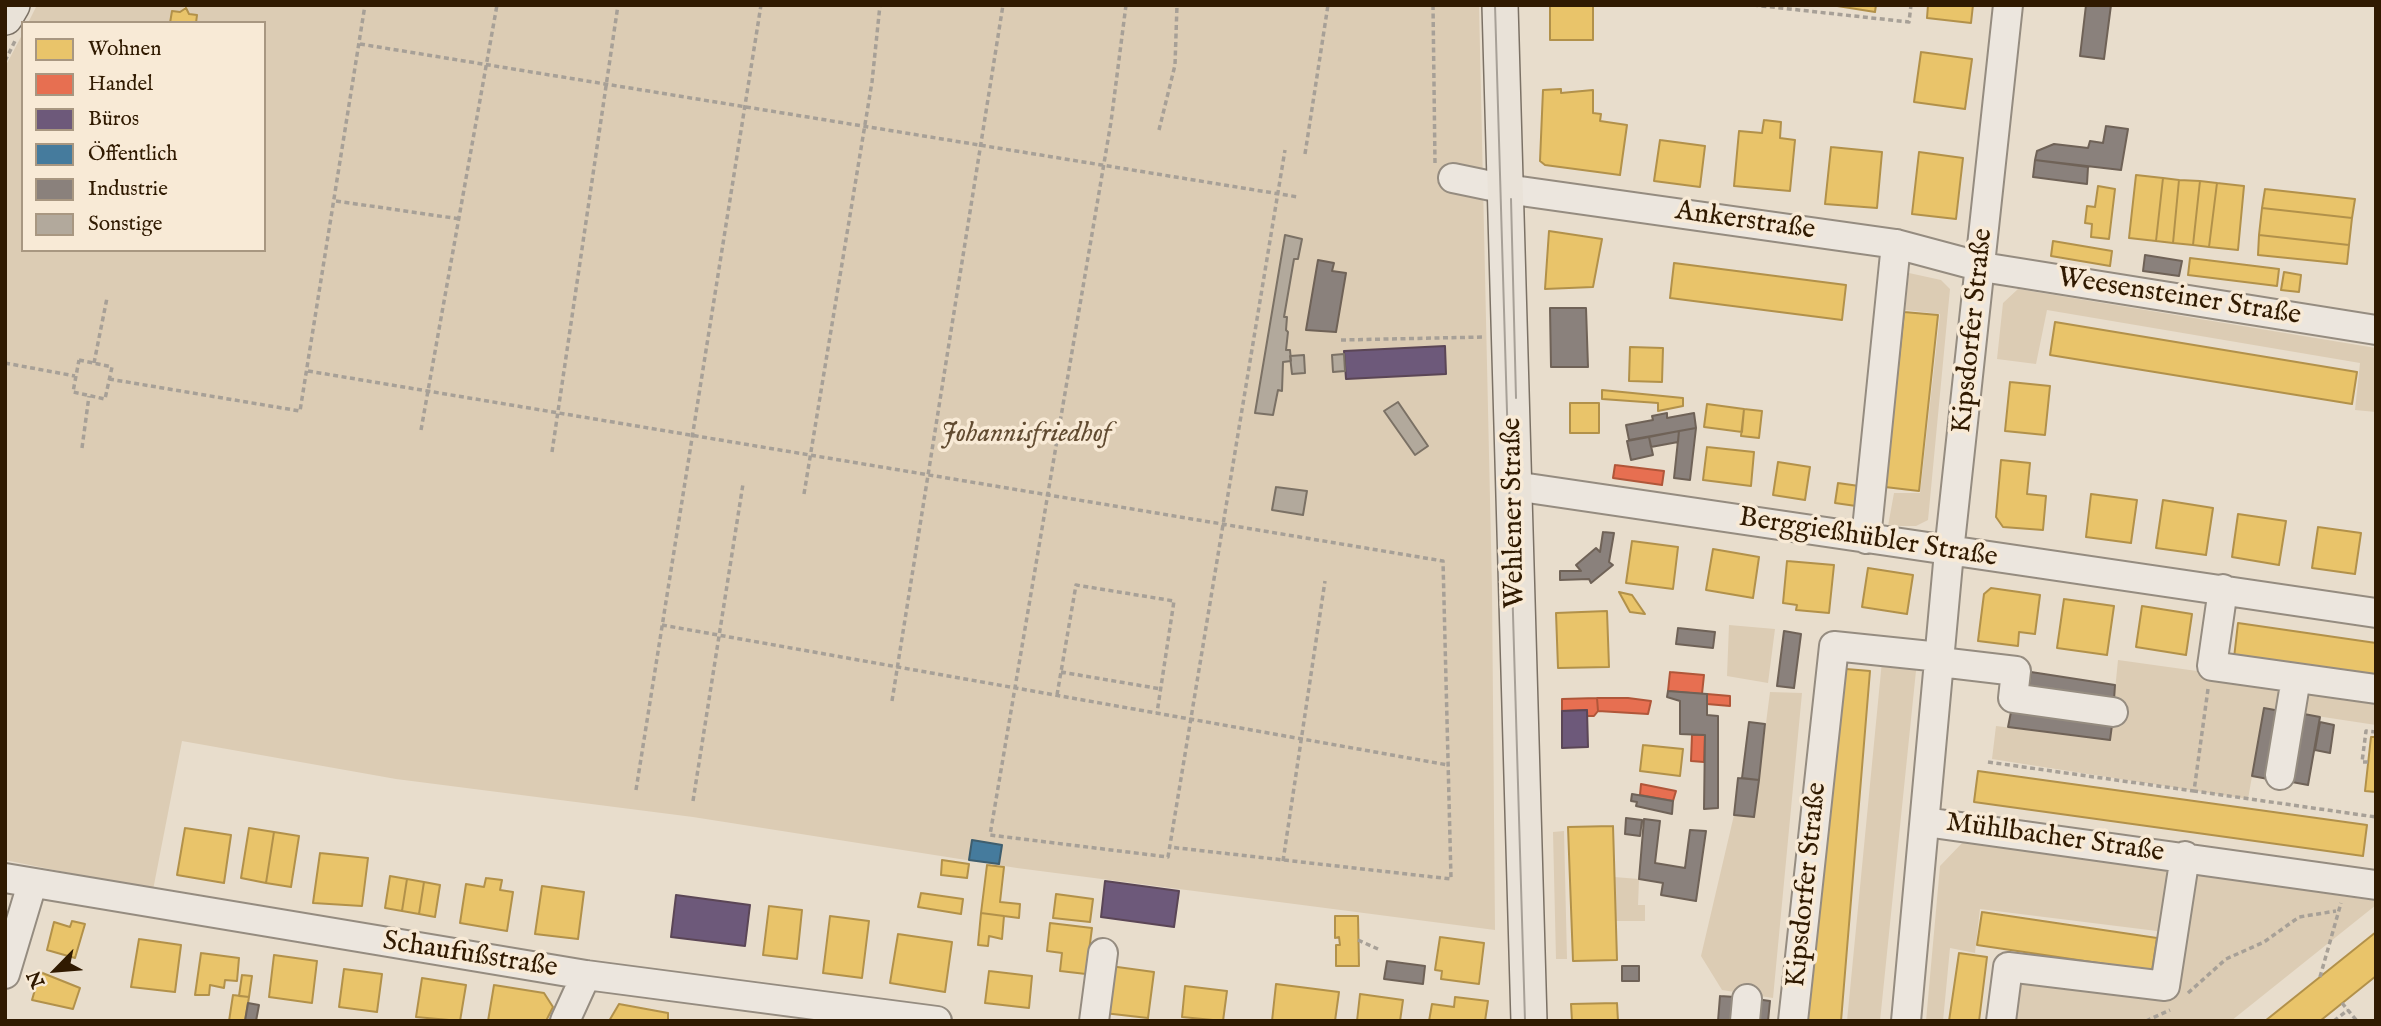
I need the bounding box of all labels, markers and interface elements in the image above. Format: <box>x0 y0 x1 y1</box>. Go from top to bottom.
legend <box>21 21 266 252</box>
text: Wohnen <box>88 36 161 63</box>
text: Handel <box>88 71 153 98</box>
text: Büros <box>88 106 139 133</box>
text: Öffentlich <box>88 141 177 168</box>
text: Industrie <box>88 176 168 203</box>
street label: Ankerstraße <box>1673 196 1817 248</box>
text: Sonstige <box>88 211 162 238</box>
street label: Kipsdorfer Straße <box>1947 227 2001 435</box>
street label: Weesensteiner Straße <box>2055 262 2303 334</box>
street label: Wehlener Straße <box>1497 417 1533 609</box>
park label: Johannisfriedhof <box>941 418 1111 452</box>
street label: Berggießhübler Straße <box>1736 502 2000 576</box>
street label: Kipsdorfer Straße <box>1781 781 1835 989</box>
street label: Mühlbacher Straße <box>1944 807 2166 871</box>
street label: Schaufußstraße <box>380 926 560 986</box>
north arrow <box>21 935 91 1005</box>
text: N <box>23 966 51 991</box>

